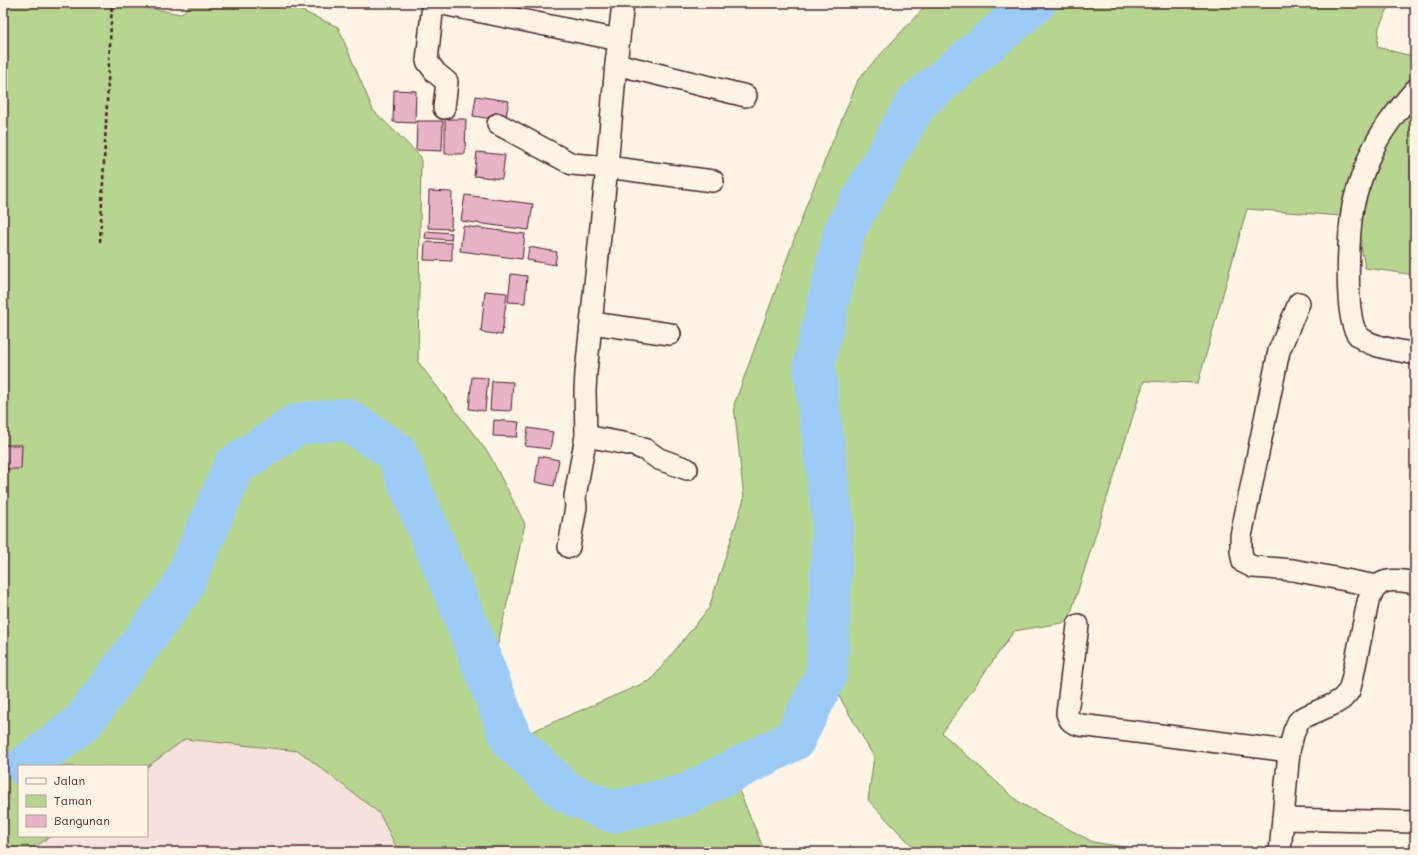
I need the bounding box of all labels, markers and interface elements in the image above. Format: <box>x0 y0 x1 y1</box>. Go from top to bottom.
legend <box>18 765 148 837</box>
text: Jalan <box>54 772 85 788</box>
text: Taman <box>54 792 92 808</box>
text: Bangunan <box>54 812 110 828</box>

